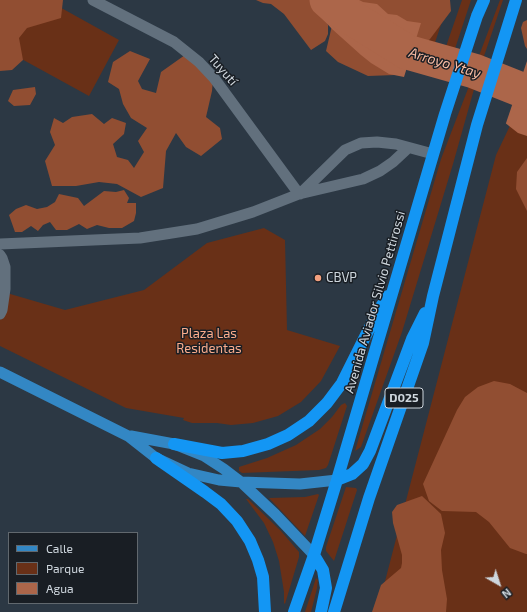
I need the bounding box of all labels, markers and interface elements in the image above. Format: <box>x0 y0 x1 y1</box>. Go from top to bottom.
water label: Arroyo Ytay <box>407 44 483 82</box>
street label: Tuyutí <box>205 51 241 89</box>
street label: Avenida Aviador Silvio Pettirossi <box>341 209 409 395</box>
place label: CBVP <box>326 270 357 286</box>
marker: CBVP <box>313 273 323 283</box>
park label: Plaza Las Residentas <box>176 326 242 357</box>
road number: D025 <box>385 388 423 408</box>
legend <box>8 532 138 604</box>
text: Calle <box>46 541 73 555</box>
text: Parque <box>46 561 84 575</box>
north arrow <box>479 564 519 604</box>
text: Agua <box>46 581 74 595</box>
text: N <box>500 586 514 601</box>

